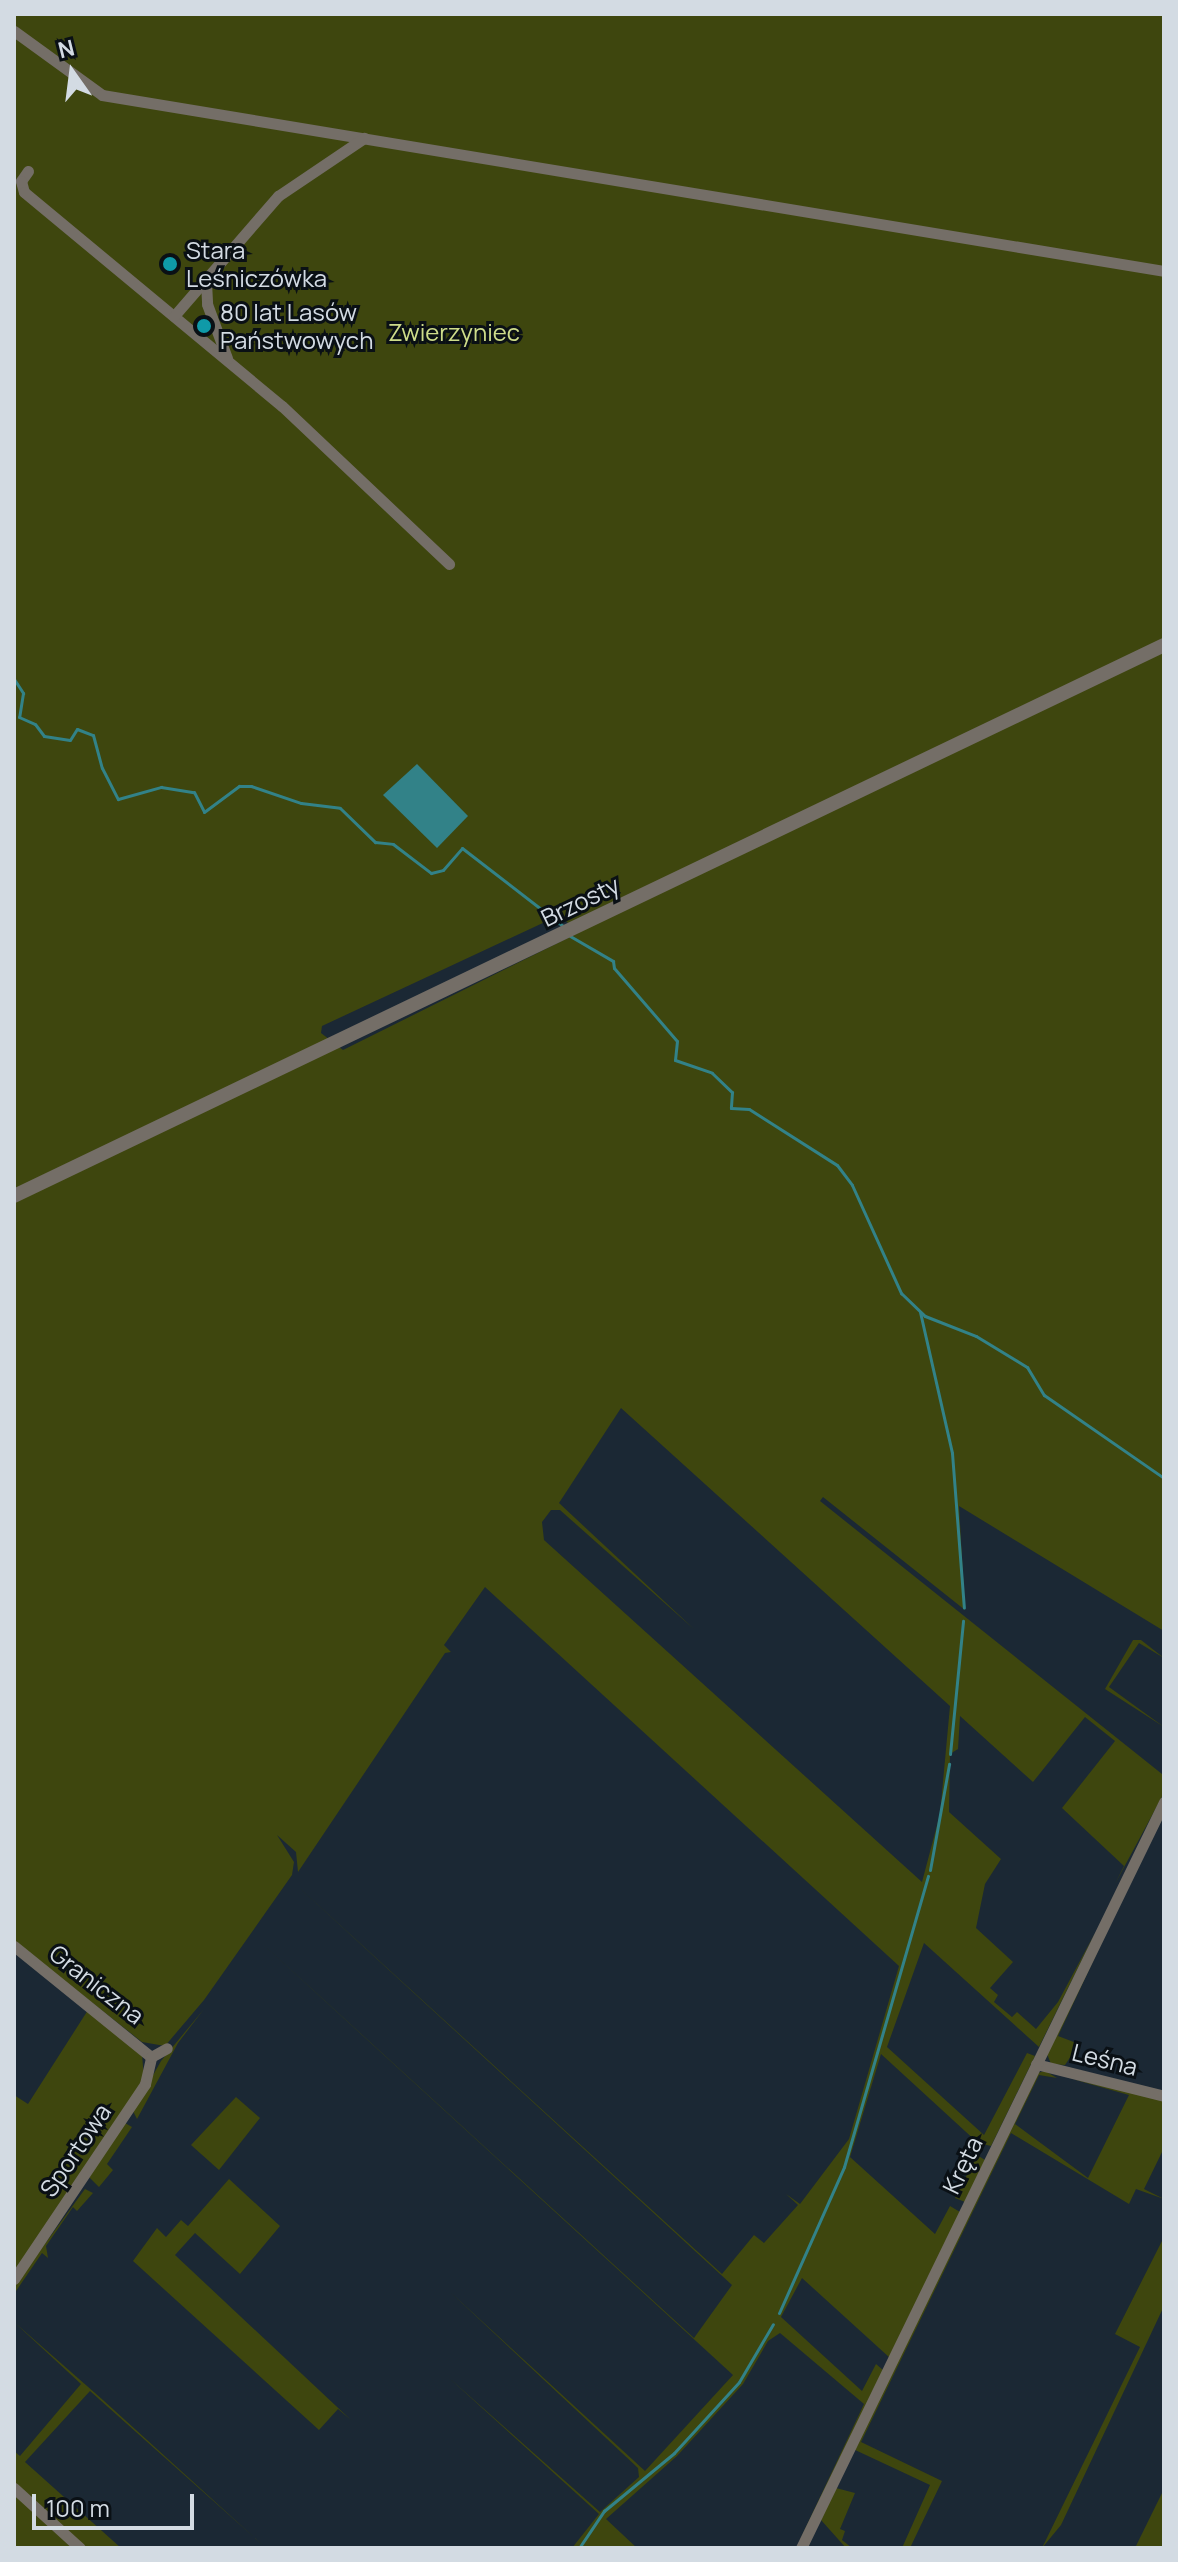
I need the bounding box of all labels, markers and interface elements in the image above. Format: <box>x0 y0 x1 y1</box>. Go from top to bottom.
north arrow <box>32 32 112 112</box>
text: N <box>55 32 77 65</box>
place label: Stara Leśniczówka <box>186 236 327 292</box>
marker: Stara Leśniczówka <box>161 255 179 273</box>
place label: 80 lat Lasów Państwowych <box>220 298 373 354</box>
marker: 80 lat Lasów Państwowych <box>195 317 213 335</box>
park label: Zwierzyniec <box>388 318 520 346</box>
street label: Brzosty <box>536 870 624 932</box>
street label: Graniczna <box>44 1938 150 2030</box>
street label: Leśna <box>1069 2037 1141 2081</box>
street label: Sportowa <box>33 2098 117 2202</box>
street label: Kręta <box>936 2132 988 2198</box>
scale bar <box>36 2478 198 2528</box>
text: 100 m <box>46 2491 110 2524</box>

